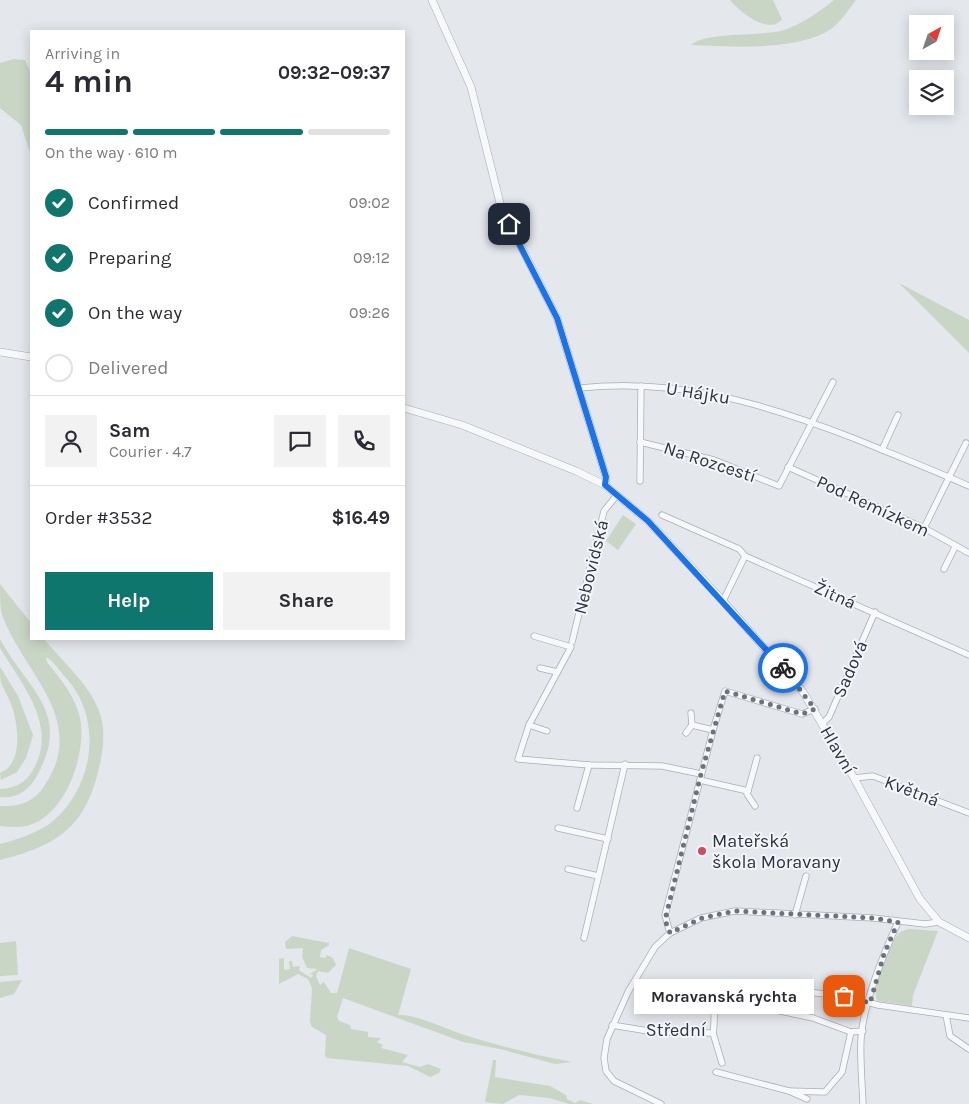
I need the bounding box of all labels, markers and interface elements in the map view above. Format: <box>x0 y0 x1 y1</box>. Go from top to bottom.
north arrow <box>909 15 954 60</box>
map controls <box>909 15 954 115</box>
text: Arriving in <box>45 44 120 63</box>
text: 09:32–09:37 <box>278 62 390 84</box>
text: 4 min <box>45 63 133 100</box>
button: layers <box>909 70 954 115</box>
text: On the way · 610 m <box>45 143 178 162</box>
icon: check <box>45 189 73 217</box>
text: Confirmed <box>88 192 179 214</box>
text: 09:02 <box>349 193 390 212</box>
pin <box>488 203 530 245</box>
icon: home <box>495 210 523 238</box>
icon: check <box>45 244 73 272</box>
text: Preparing <box>88 247 171 269</box>
text: 09:12 <box>353 248 390 267</box>
icon: check <box>45 299 73 327</box>
text: On the way <box>88 302 182 324</box>
text: 09:26 <box>349 303 390 322</box>
text: Delivered <box>88 357 168 379</box>
street label: U Hájku <box>664 377 732 409</box>
button: person <box>45 415 97 467</box>
button: chat <box>274 415 326 467</box>
button: phone <box>338 415 390 467</box>
text: Sam <box>109 420 150 442</box>
street label: Na Rozcestí <box>661 437 760 487</box>
text: Courier · 4.7 <box>109 442 192 461</box>
street label: Pod Remízkem <box>813 470 933 542</box>
text: Order #3532 <box>45 507 153 529</box>
text: $16.49 <box>332 507 390 529</box>
street label: Nebovidská <box>569 517 613 617</box>
button: Help <box>45 572 213 630</box>
button: Share <box>223 572 390 630</box>
street label: Žitná <box>811 576 859 614</box>
street label: Sadová <box>828 637 872 701</box>
courier <box>758 643 808 693</box>
icon: bike <box>769 654 797 682</box>
street label: Hlavní <box>815 722 861 779</box>
street label: Květná <box>882 771 942 811</box>
place label: Mateřská škola Moravany <box>712 830 841 873</box>
marker: Mateřská škola Moravany <box>696 845 708 857</box>
pin <box>823 975 865 1017</box>
callout: Moravanská rychta <box>634 978 814 1014</box>
icon: bag <box>830 982 858 1010</box>
text: Moravanská rychta <box>651 987 797 1006</box>
street label: Střední <box>646 1019 707 1041</box>

